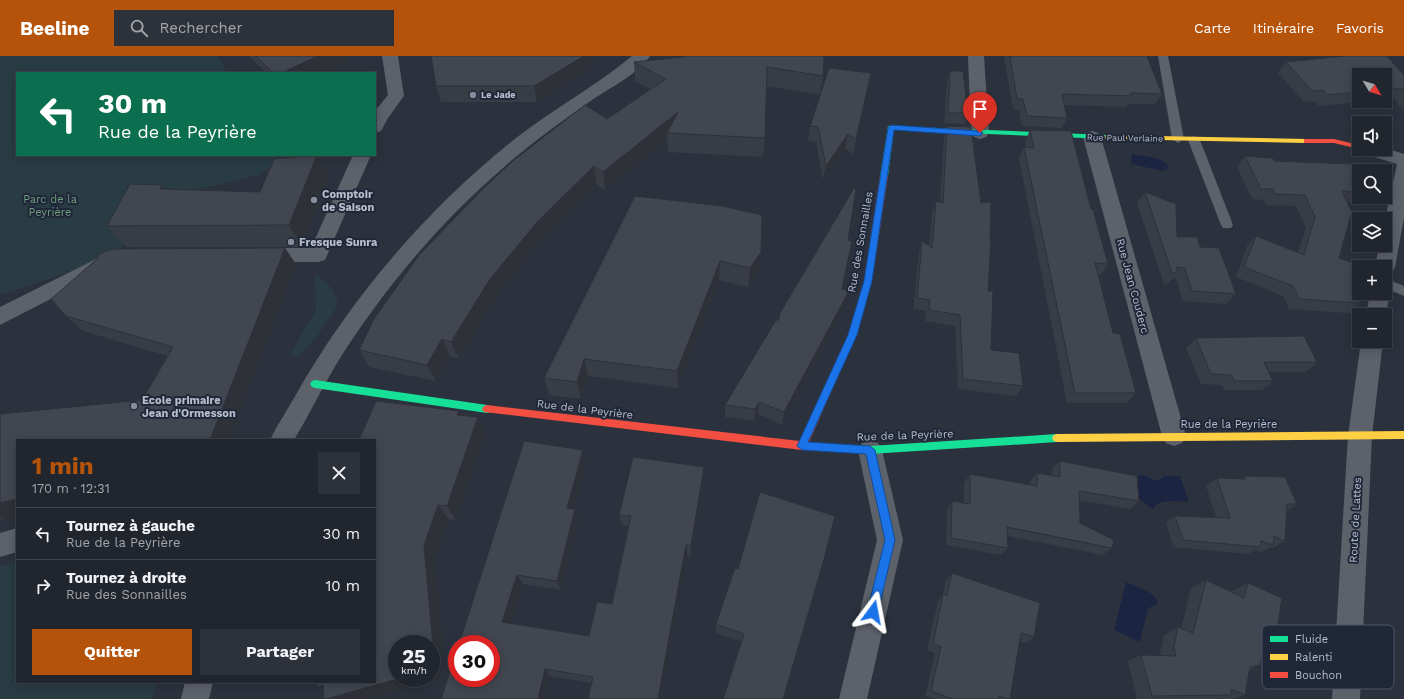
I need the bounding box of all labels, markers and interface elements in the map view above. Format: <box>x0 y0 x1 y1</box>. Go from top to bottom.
search box <box>114 10 394 46</box>
text: Beeline <box>20 17 90 40</box>
icon: search <box>128 17 150 39</box>
text: Rechercher <box>160 19 243 37</box>
text: Carte <box>1194 20 1231 36</box>
text: Itinéraire <box>1253 20 1314 36</box>
text: Favoris <box>1336 20 1384 36</box>
north arrow <box>1352 68 1392 108</box>
map controls <box>1352 68 1392 348</box>
text: 30 m <box>98 87 167 120</box>
icon: left <box>32 88 84 140</box>
marker: Le Jade <box>468 90 478 100</box>
place label: Le Jade <box>481 90 516 100</box>
pin <box>963 92 997 133</box>
icon: arrive <box>969 98 991 120</box>
button: sound <box>1352 116 1392 156</box>
text: Rue de la Peyrière <box>98 121 257 142</box>
street label: Rue Paul Verlaine <box>1087 132 1163 144</box>
button: search <box>1352 164 1392 204</box>
place label: Comptoir de Saison <box>322 188 374 214</box>
street label: Rue des Sonnailles <box>845 190 876 294</box>
park label: Parc de la Peyrière <box>23 193 77 219</box>
marker: Comptoir de Saison <box>309 195 319 205</box>
button: layers <box>1352 212 1392 252</box>
place label: Fresque Sunra <box>299 236 378 249</box>
marker: Fresque Sunra <box>286 237 296 247</box>
street label: Rue Jean Couderc <box>1114 237 1151 335</box>
button: + <box>1352 260 1392 300</box>
button: − <box>1352 308 1392 348</box>
place label: Ecole primaire Jean d'Ormesson <box>142 394 236 420</box>
street label: Rue de la Peyrière <box>536 397 634 422</box>
marker: Ecole primaire Jean d'Ormesson <box>129 401 139 411</box>
street label: Rue de la Peyrière <box>1181 418 1277 431</box>
street label: Rue de la Peyrière <box>856 427 954 444</box>
text: 1 min <box>32 452 94 480</box>
button: close <box>318 452 360 494</box>
street label: Route de Lattes <box>1347 477 1364 563</box>
text: 170 m · 12:31 <box>32 481 110 496</box>
text: Tournez à gauche <box>66 517 195 535</box>
icon: left <box>32 523 54 545</box>
text: 30 m <box>323 525 360 543</box>
text: Rue de la Peyrière <box>66 535 181 550</box>
text: Tournez à droite <box>66 569 186 587</box>
icon: right <box>32 575 54 597</box>
text: 10 m <box>325 577 360 595</box>
text: Rue des Sonnailles <box>66 587 187 602</box>
position arrow <box>852 591 894 633</box>
legend <box>1262 625 1394 689</box>
button: Quitter <box>32 629 192 675</box>
button: Partager <box>200 629 360 675</box>
text: Fluide <box>1295 633 1328 646</box>
speed limit sign: 30 <box>448 635 500 687</box>
text: 25 <box>402 644 426 668</box>
text: Ralenti <box>1295 651 1333 664</box>
text: km/h <box>401 665 427 676</box>
text: Bouchon <box>1295 669 1342 682</box>

